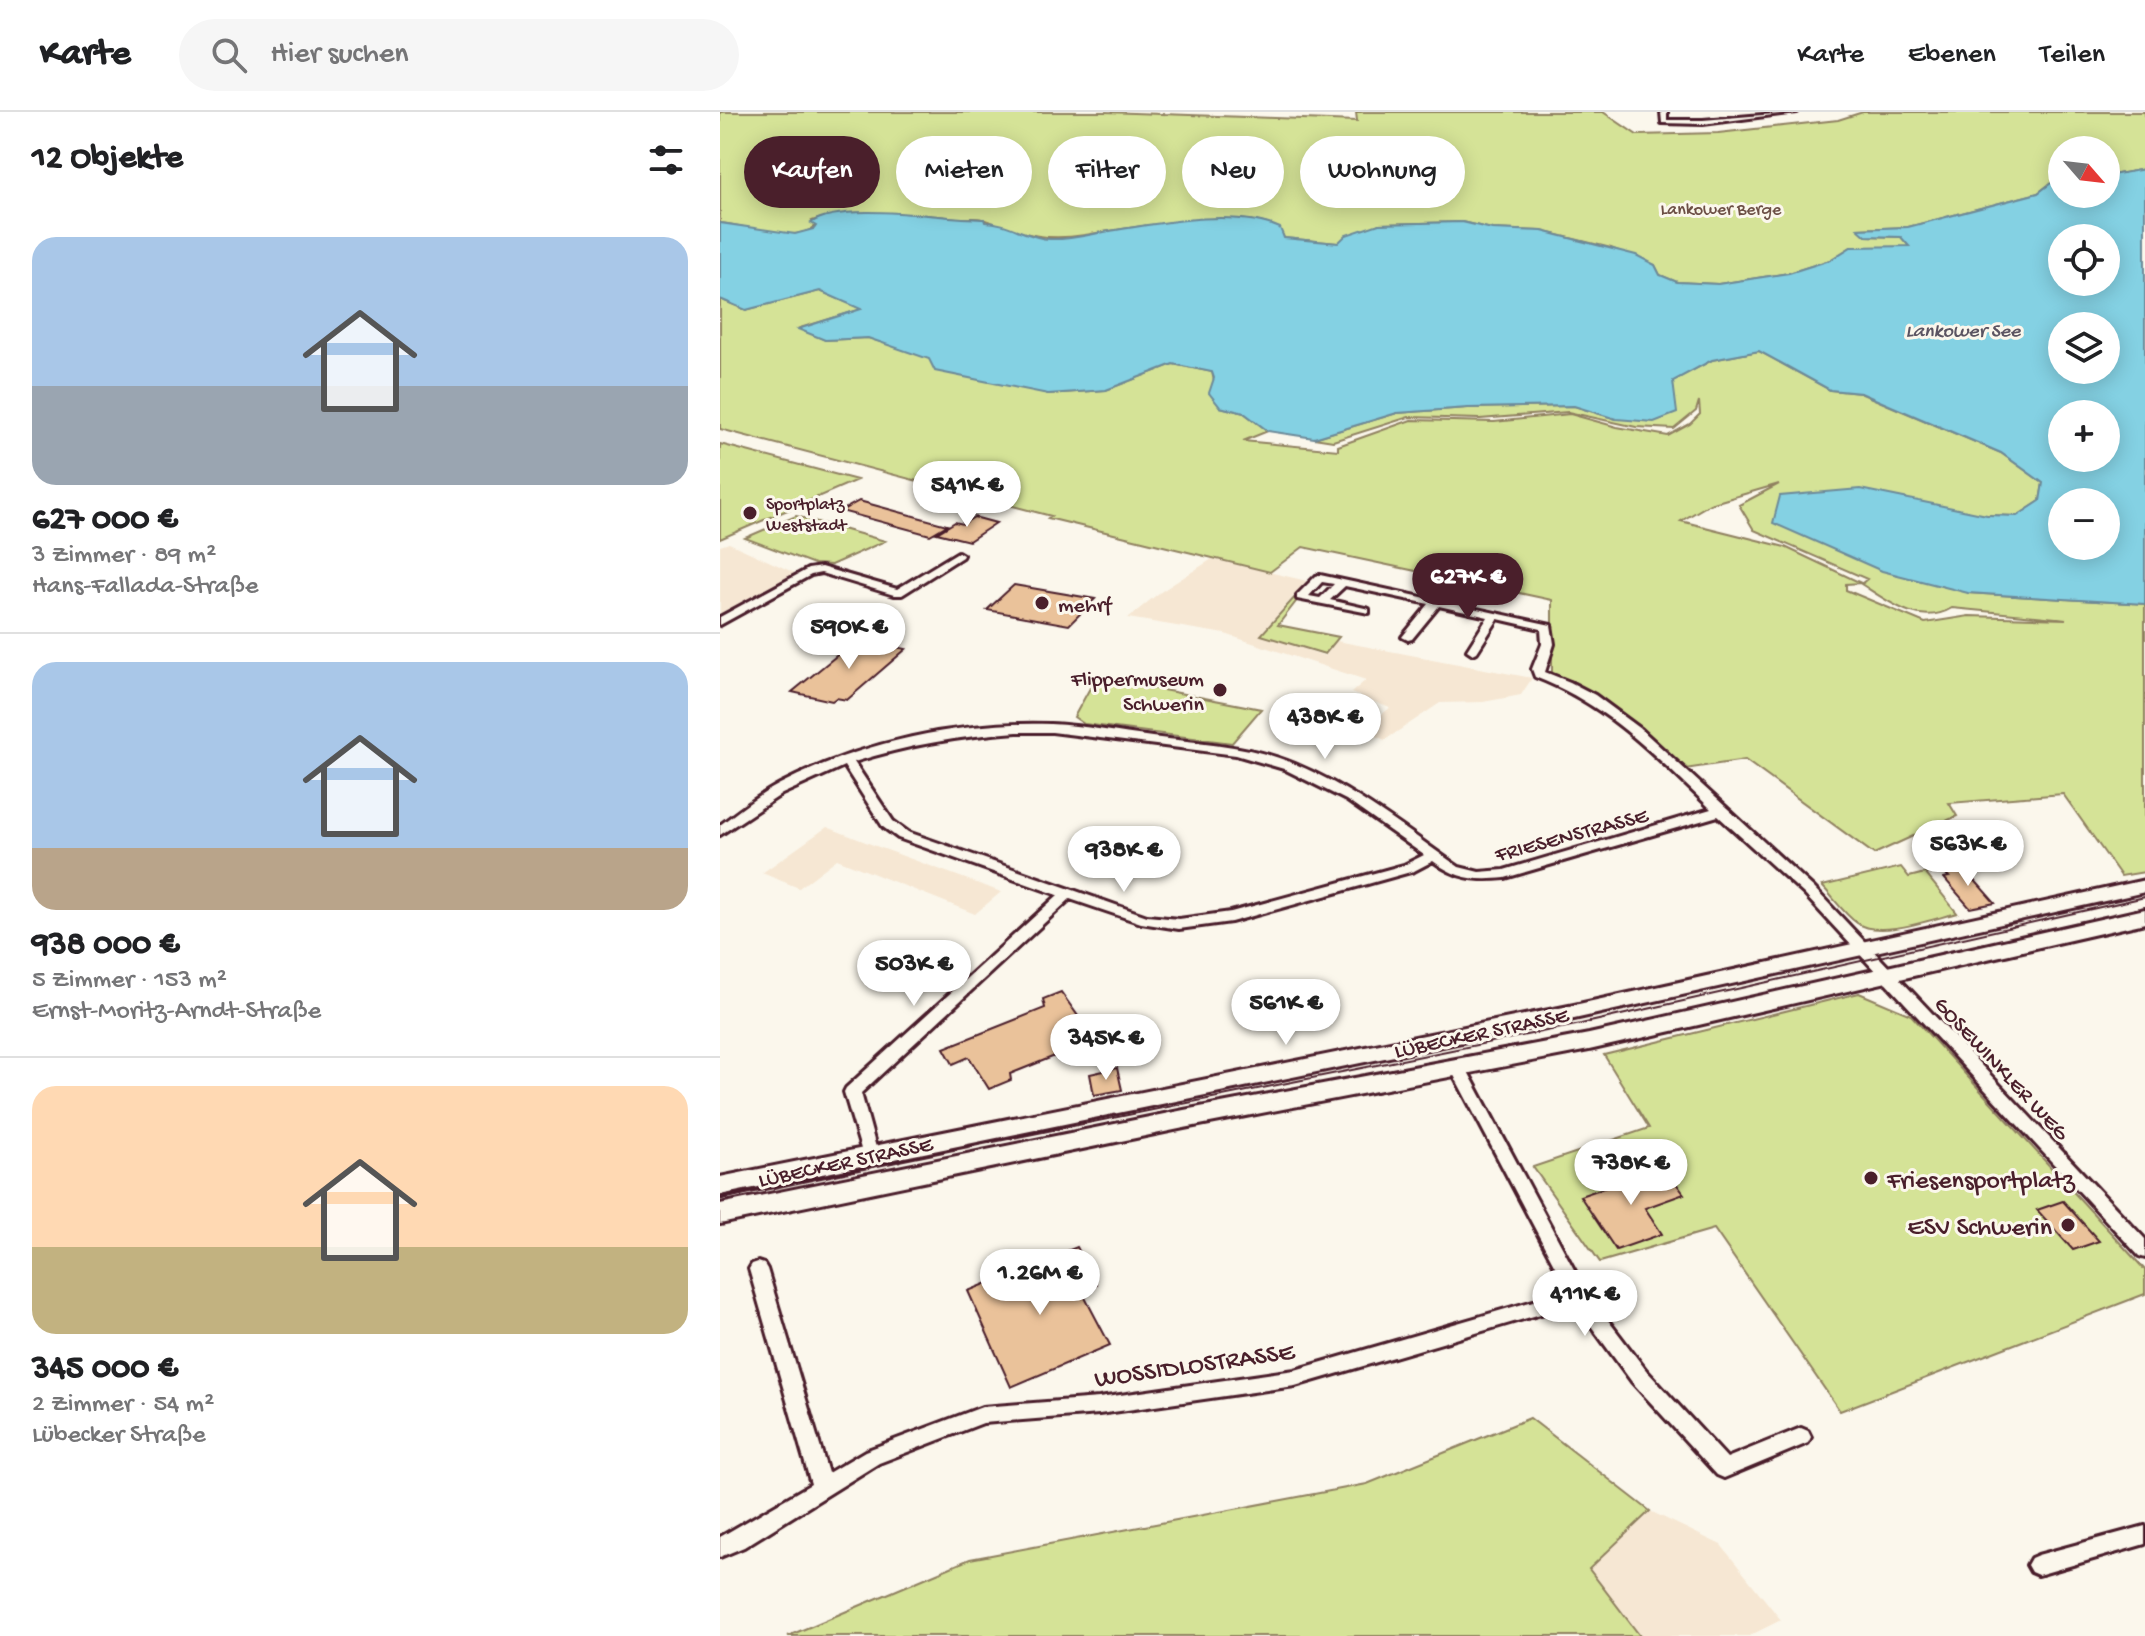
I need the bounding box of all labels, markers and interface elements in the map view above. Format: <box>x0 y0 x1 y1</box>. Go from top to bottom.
search box <box>179 19 739 91</box>
text: Karte <box>40 33 131 77</box>
icon: search <box>207 33 251 77</box>
text: Hier suchen <box>271 38 409 73</box>
text: Karte <box>1797 39 1864 72</box>
text: Ebenen <box>1908 39 1996 72</box>
text: Teilen <box>2040 39 2105 72</box>
chip: Kaufen <box>744 136 880 208</box>
chip: Mieten <box>896 136 1032 208</box>
chip: Filter <box>1048 136 1166 208</box>
chip: Neu <box>1182 136 1284 208</box>
chip: Wohnung <box>1300 136 1465 208</box>
north arrow <box>2048 136 2120 208</box>
map controls <box>2048 136 2120 560</box>
icon: filters <box>644 138 688 182</box>
text: 12 Objekte <box>32 140 183 180</box>
park label: Lankower Berge <box>1661 200 1782 221</box>
button: locate <box>2048 224 2120 296</box>
icon: home <box>288 289 432 433</box>
button: layers <box>2048 312 2120 384</box>
water label: Lankower See <box>1906 321 2021 344</box>
button: + <box>2048 400 2120 472</box>
pin: 541K € <box>902 461 1032 529</box>
text: 541K € <box>931 471 1003 502</box>
button: − <box>2048 488 2120 560</box>
place label: Sportplatz Weststadt <box>766 495 848 537</box>
text: 627 000 € <box>32 501 178 541</box>
marker: Sportplatz Weststadt <box>741 504 759 522</box>
text: 3 Zimmer · 89 m² <box>32 541 216 572</box>
pin: 627K € <box>1403 553 1533 621</box>
text: 627K € <box>1430 563 1506 594</box>
text: Hans-Fallada-Straße <box>32 572 258 603</box>
marker: mehrf <box>1033 594 1051 612</box>
place label: mehrf <box>1058 594 1114 620</box>
pin: 590K € <box>784 603 914 671</box>
text: 590K € <box>810 613 888 644</box>
place label: Flippermuseum Schwerin <box>1070 668 1205 719</box>
marker: Flippermuseum Schwerin <box>1211 681 1229 699</box>
pin: 438K € <box>1260 693 1390 761</box>
text: 438K € <box>1287 703 1363 734</box>
icon: home <box>288 714 432 858</box>
street label: FRIESENSTRASSE <box>1492 804 1653 870</box>
pin: 563K € <box>1903 820 2033 888</box>
pin: 938K € <box>1059 826 1189 894</box>
text: 563K € <box>1930 830 2006 861</box>
text: 938K € <box>1086 836 1162 867</box>
text: 938 000 € <box>32 926 180 966</box>
pin: 503K € <box>849 940 979 1008</box>
text: 503K € <box>875 950 953 981</box>
text: 5 Zimmer · 153 m² <box>32 966 227 997</box>
pin: 561K € <box>1221 979 1351 1047</box>
text: 561K € <box>1249 989 1323 1020</box>
street label: GOSEWINKLER WEG <box>1927 993 2074 1148</box>
text: Ernst-Moritz-Arndt-Straße <box>32 997 321 1028</box>
street label: LÜBECKER STRASSE <box>1392 1003 1573 1066</box>
pin: 345K € <box>1041 1014 1171 1082</box>
text: 345K € <box>1068 1024 1144 1055</box>
street label: LÜBECKER STRASSE <box>756 1132 937 1195</box>
icon: home <box>288 1138 432 1282</box>
pin: 738K € <box>1566 1139 1696 1207</box>
text: 738K € <box>1592 1149 1670 1180</box>
place label: Friesensportplatz <box>1886 1167 2076 1198</box>
marker: Friesensportplatz <box>1862 1169 1880 1187</box>
place label: ESV Schwerin <box>1908 1214 2053 1245</box>
marker: ESV Schwerin <box>2059 1216 2077 1234</box>
pin: 1.26M € <box>966 1249 1114 1317</box>
text: 1.26M € <box>998 1259 1082 1290</box>
pin: 411K € <box>1520 1270 1650 1338</box>
text: 411K € <box>1550 1280 1620 1311</box>
street label: WOSSIDLOSTRASSE <box>1093 1338 1297 1397</box>
text: 345 000 € <box>32 1350 178 1390</box>
text: 2 Zimmer · 54 m² <box>32 1390 214 1421</box>
text: Lübecker Straße <box>32 1421 206 1452</box>

